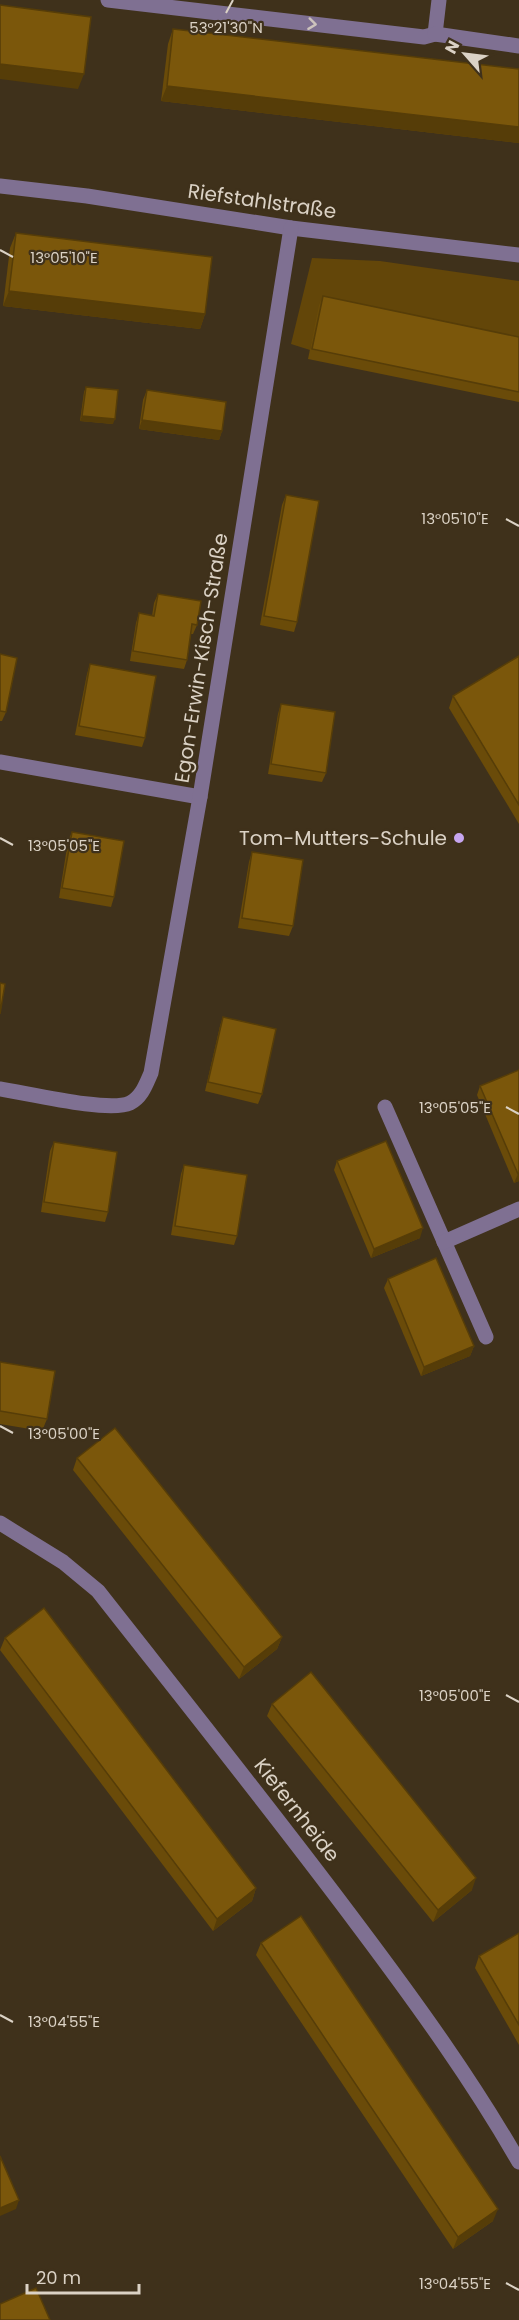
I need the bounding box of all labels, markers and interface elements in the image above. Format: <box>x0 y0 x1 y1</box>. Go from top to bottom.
text: 53°21'30"N <box>189 17 263 38</box>
one-way arrow <box>307 17 316 30</box>
north arrow <box>435 24 495 84</box>
text: N <box>439 36 465 58</box>
street label: Riefstahlstraße <box>186 177 338 225</box>
text: 13°05'10"E <box>30 247 98 268</box>
text: 13°05'10"E <box>421 508 489 529</box>
street label: Egon-Erwin-Kisch-Straße <box>167 531 235 785</box>
place label: Tom-Mutters-Schule <box>239 824 447 852</box>
marker: Tom-Mutters-Schule <box>452 831 466 845</box>
text: 13°05'05"E <box>28 835 100 856</box>
text: 13°05'05"E <box>419 1097 491 1118</box>
text: 13°05'00"E <box>28 1423 100 1444</box>
text: 13°05'00"E <box>419 1685 491 1706</box>
street label: Kiefernheide <box>248 1752 346 1868</box>
text: 13°04'55"E <box>28 2011 100 2032</box>
scale bar <box>27 2257 140 2295</box>
text: 20 m <box>36 2265 81 2290</box>
text: 13°04'55"E <box>419 2273 491 2294</box>

